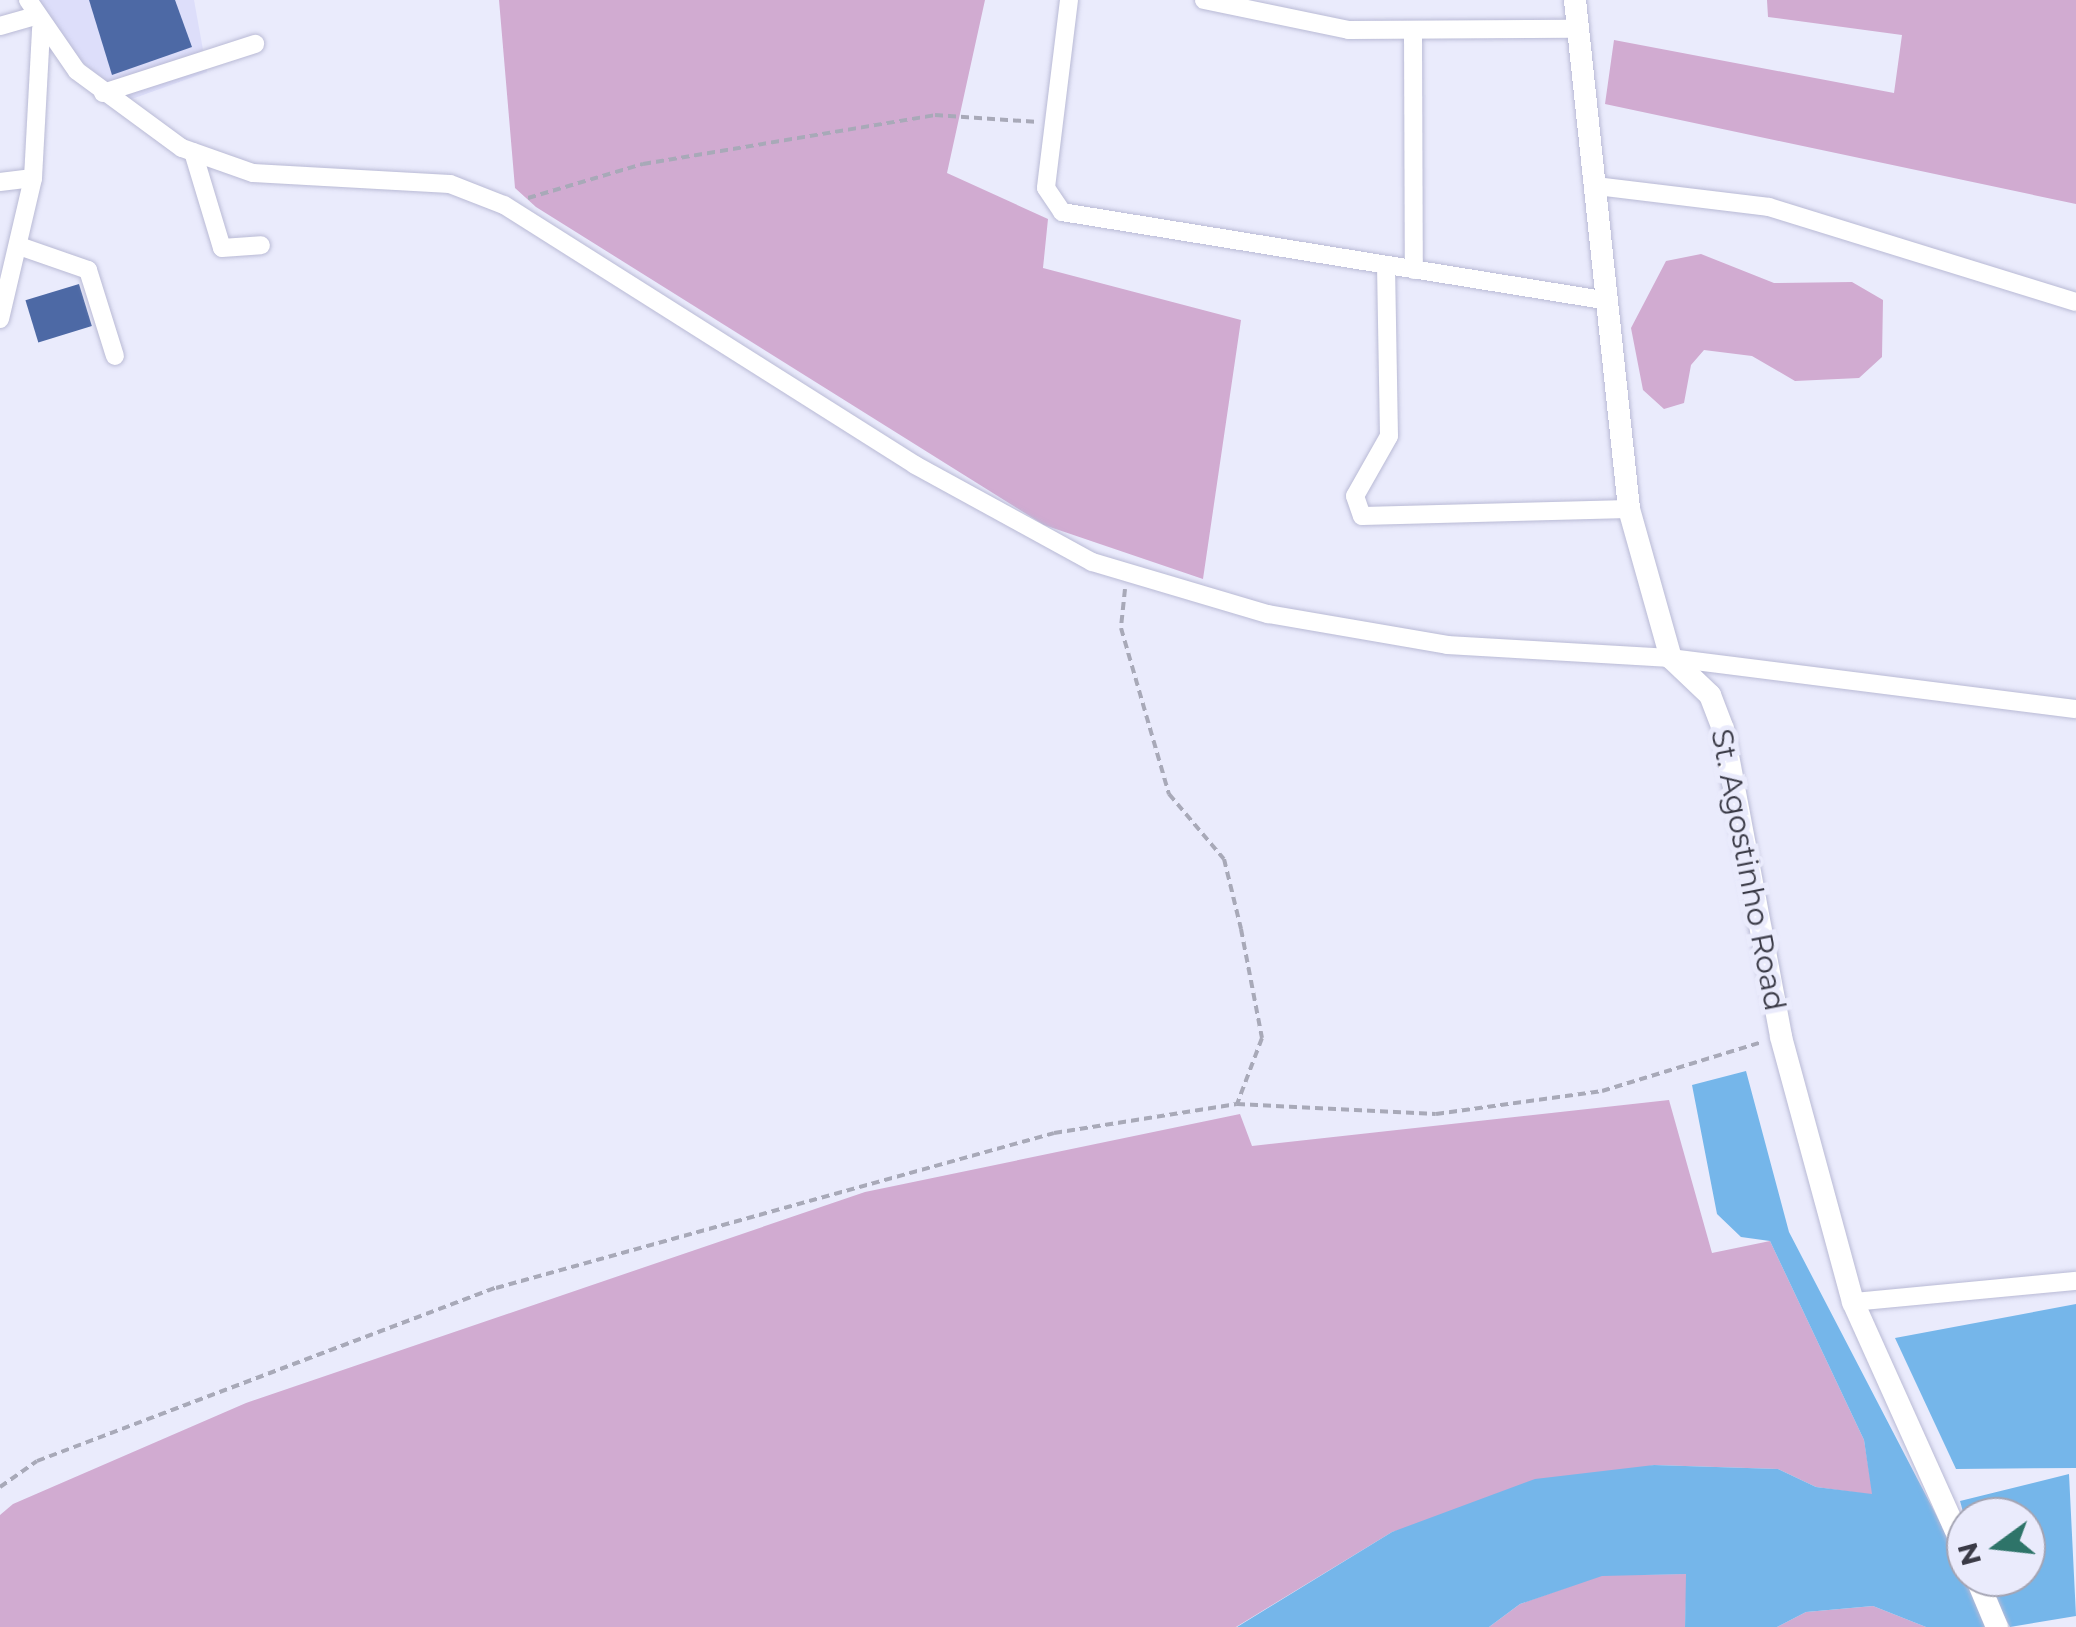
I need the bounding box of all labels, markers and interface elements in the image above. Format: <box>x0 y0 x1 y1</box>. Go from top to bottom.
street label: St. Agostinho Road <box>1703 726 1793 1014</box>
north arrow <box>1946 1497 2046 1597</box>
text: N <box>1950 1539 1988 1570</box>

